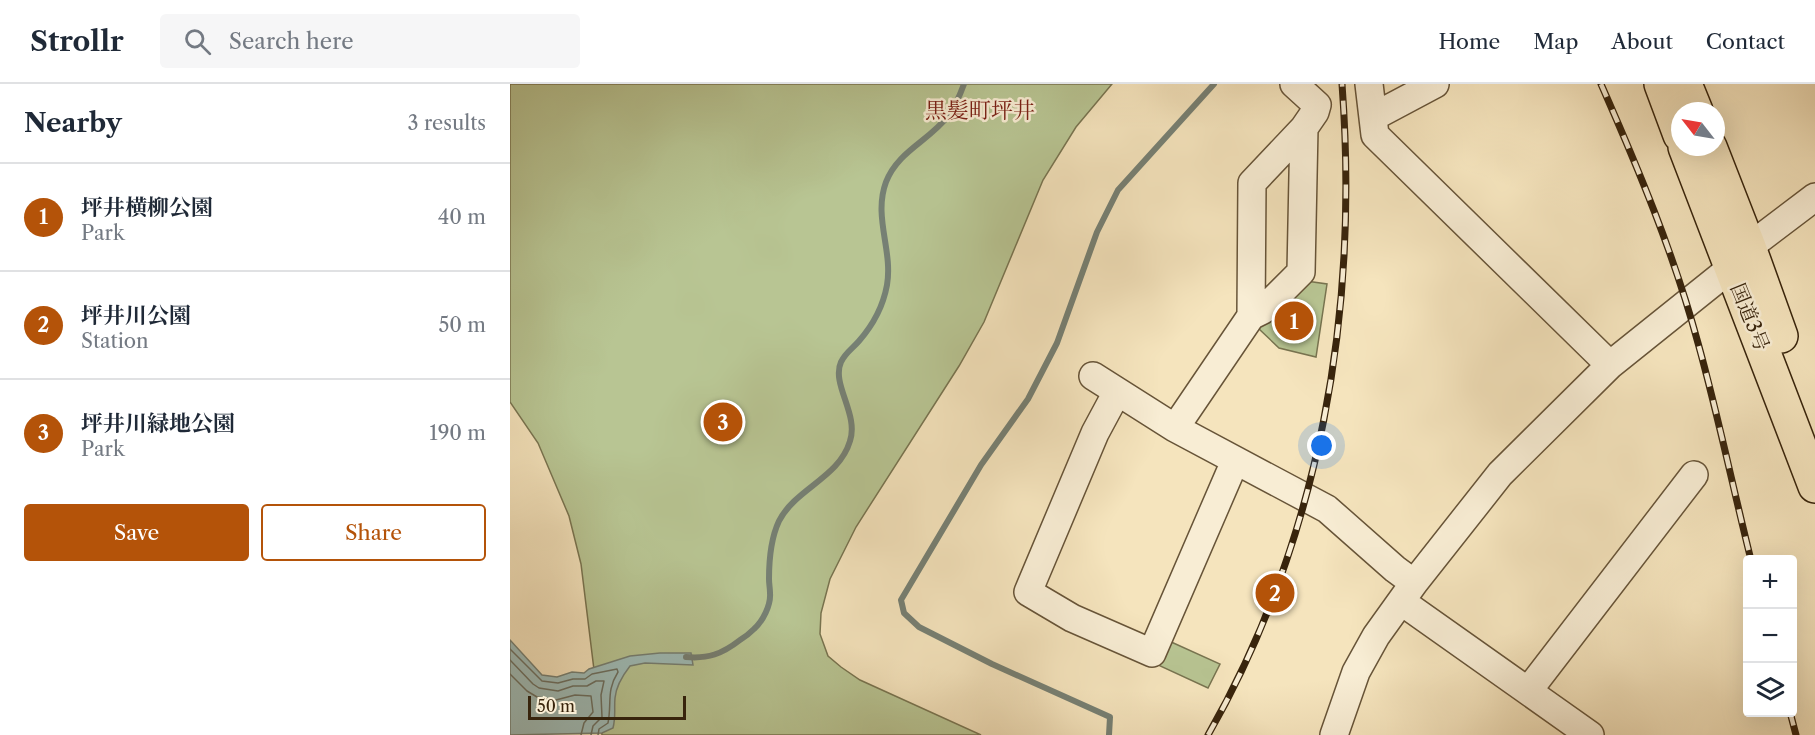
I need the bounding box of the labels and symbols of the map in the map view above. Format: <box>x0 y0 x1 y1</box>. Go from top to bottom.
district label: 黒髪町坪井 <box>925 97 1035 124</box>
north arrow <box>1671 102 1725 156</box>
street label: 国道3号 <box>1726 280 1774 354</box>
pin: 1 <box>1274 298 1314 344</box>
pin: 3 <box>704 400 742 444</box>
your location <box>1307 431 1336 460</box>
pin: 2 <box>1256 570 1294 616</box>
scale bar <box>528 693 686 720</box>

